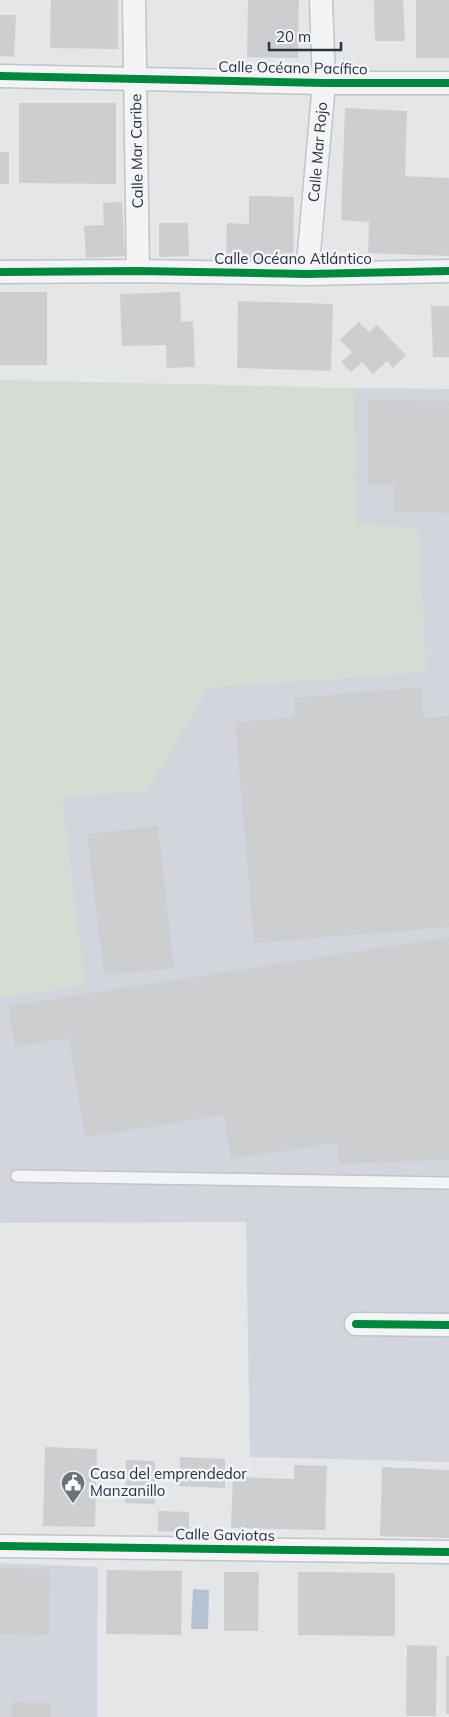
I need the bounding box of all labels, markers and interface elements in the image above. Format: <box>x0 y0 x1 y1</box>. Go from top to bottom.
scale bar <box>269 20 342 52</box>
text: 20 m <box>276 27 311 46</box>
street label: Calle Océano Pacífico <box>218 57 368 78</box>
street label: Calle Mar Caribe <box>126 94 147 208</box>
street label: Calle Mar Rojo <box>304 101 331 203</box>
street label: Calle Océano Atlántico <box>214 249 372 268</box>
place label: Casa del emprendedor Manzanillo <box>90 1464 247 1500</box>
public building icon: Casa del emprendedor Manzanillo <box>60 1470 86 1504</box>
street label: Calle Gaviotas <box>175 1524 275 1545</box>

